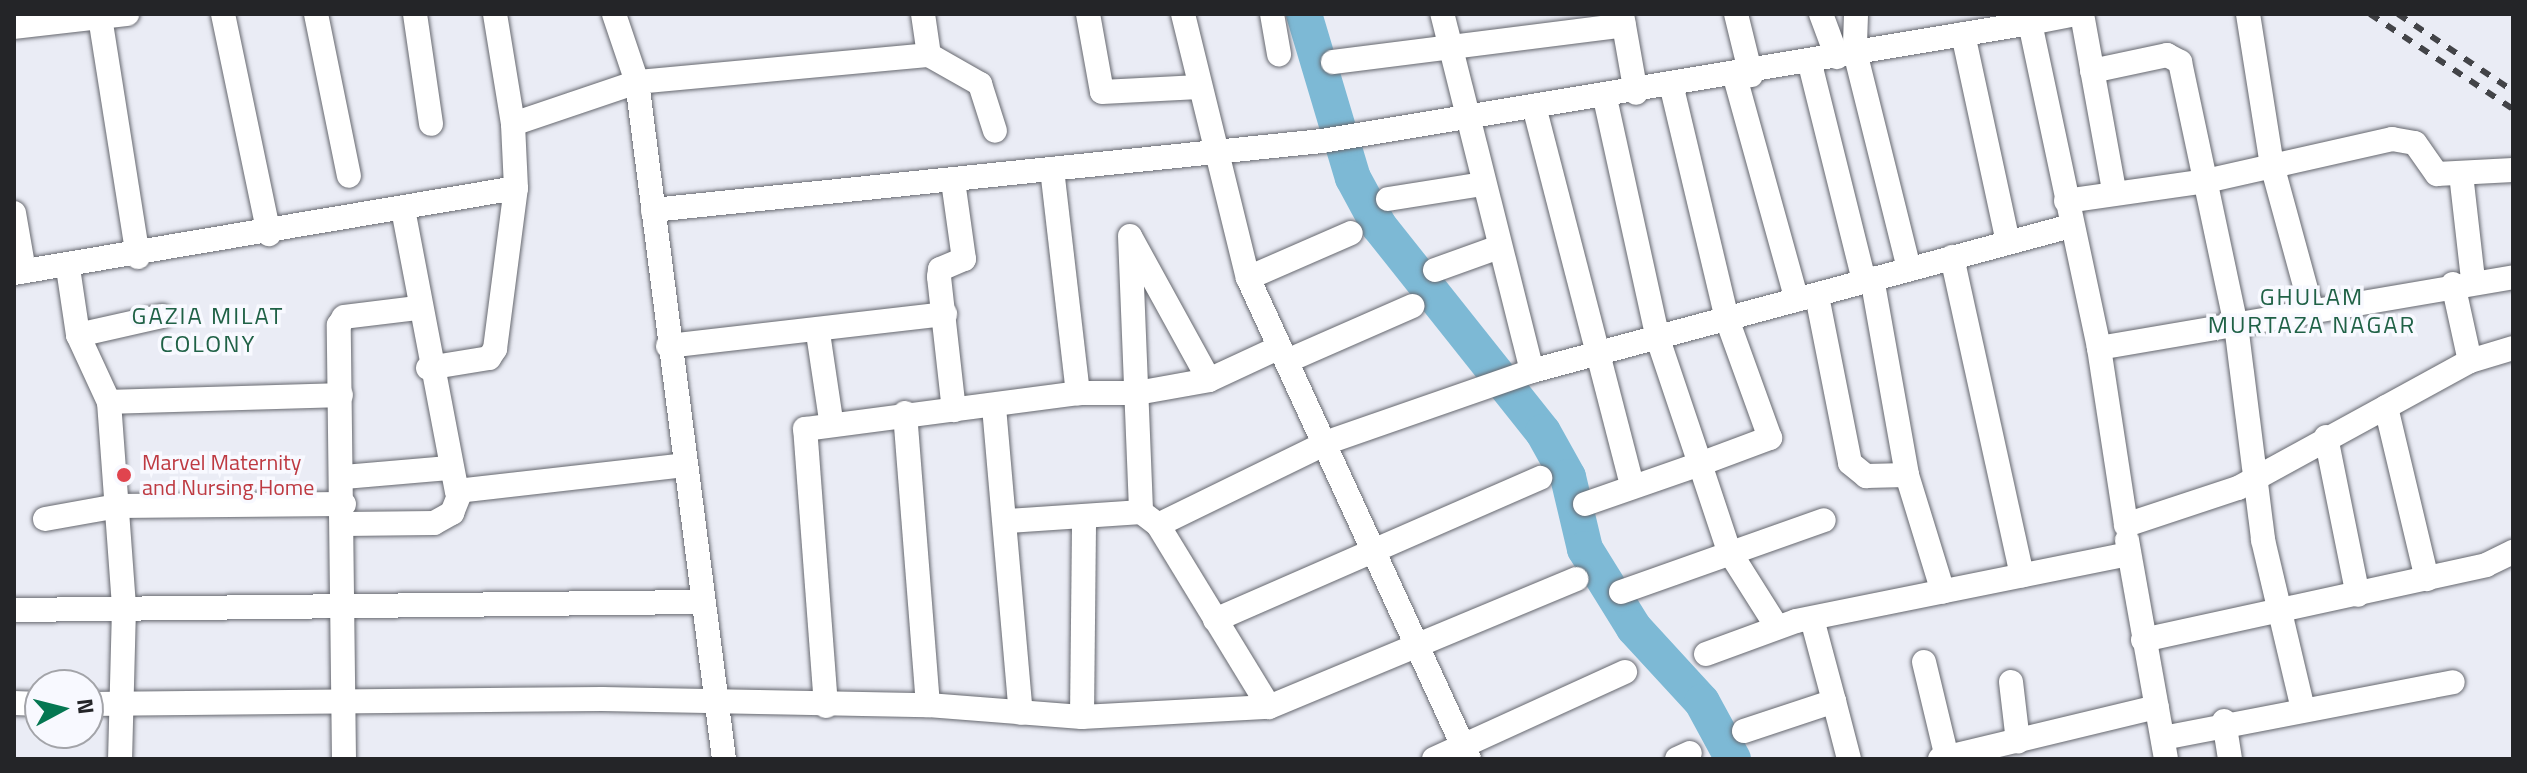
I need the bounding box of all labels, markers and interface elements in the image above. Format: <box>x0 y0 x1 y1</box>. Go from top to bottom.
district label: GHULAM MURTAZA NAGAR <box>2208 283 2416 339</box>
district label: GAZIA MILAT COLONY <box>132 302 284 358</box>
place label: Marvel Maternity and Nursing Home <box>142 449 314 500</box>
marker: Marvel Maternity and Nursing Home <box>113 464 135 486</box>
north arrow <box>24 669 104 749</box>
text: N <box>68 697 104 716</box>

